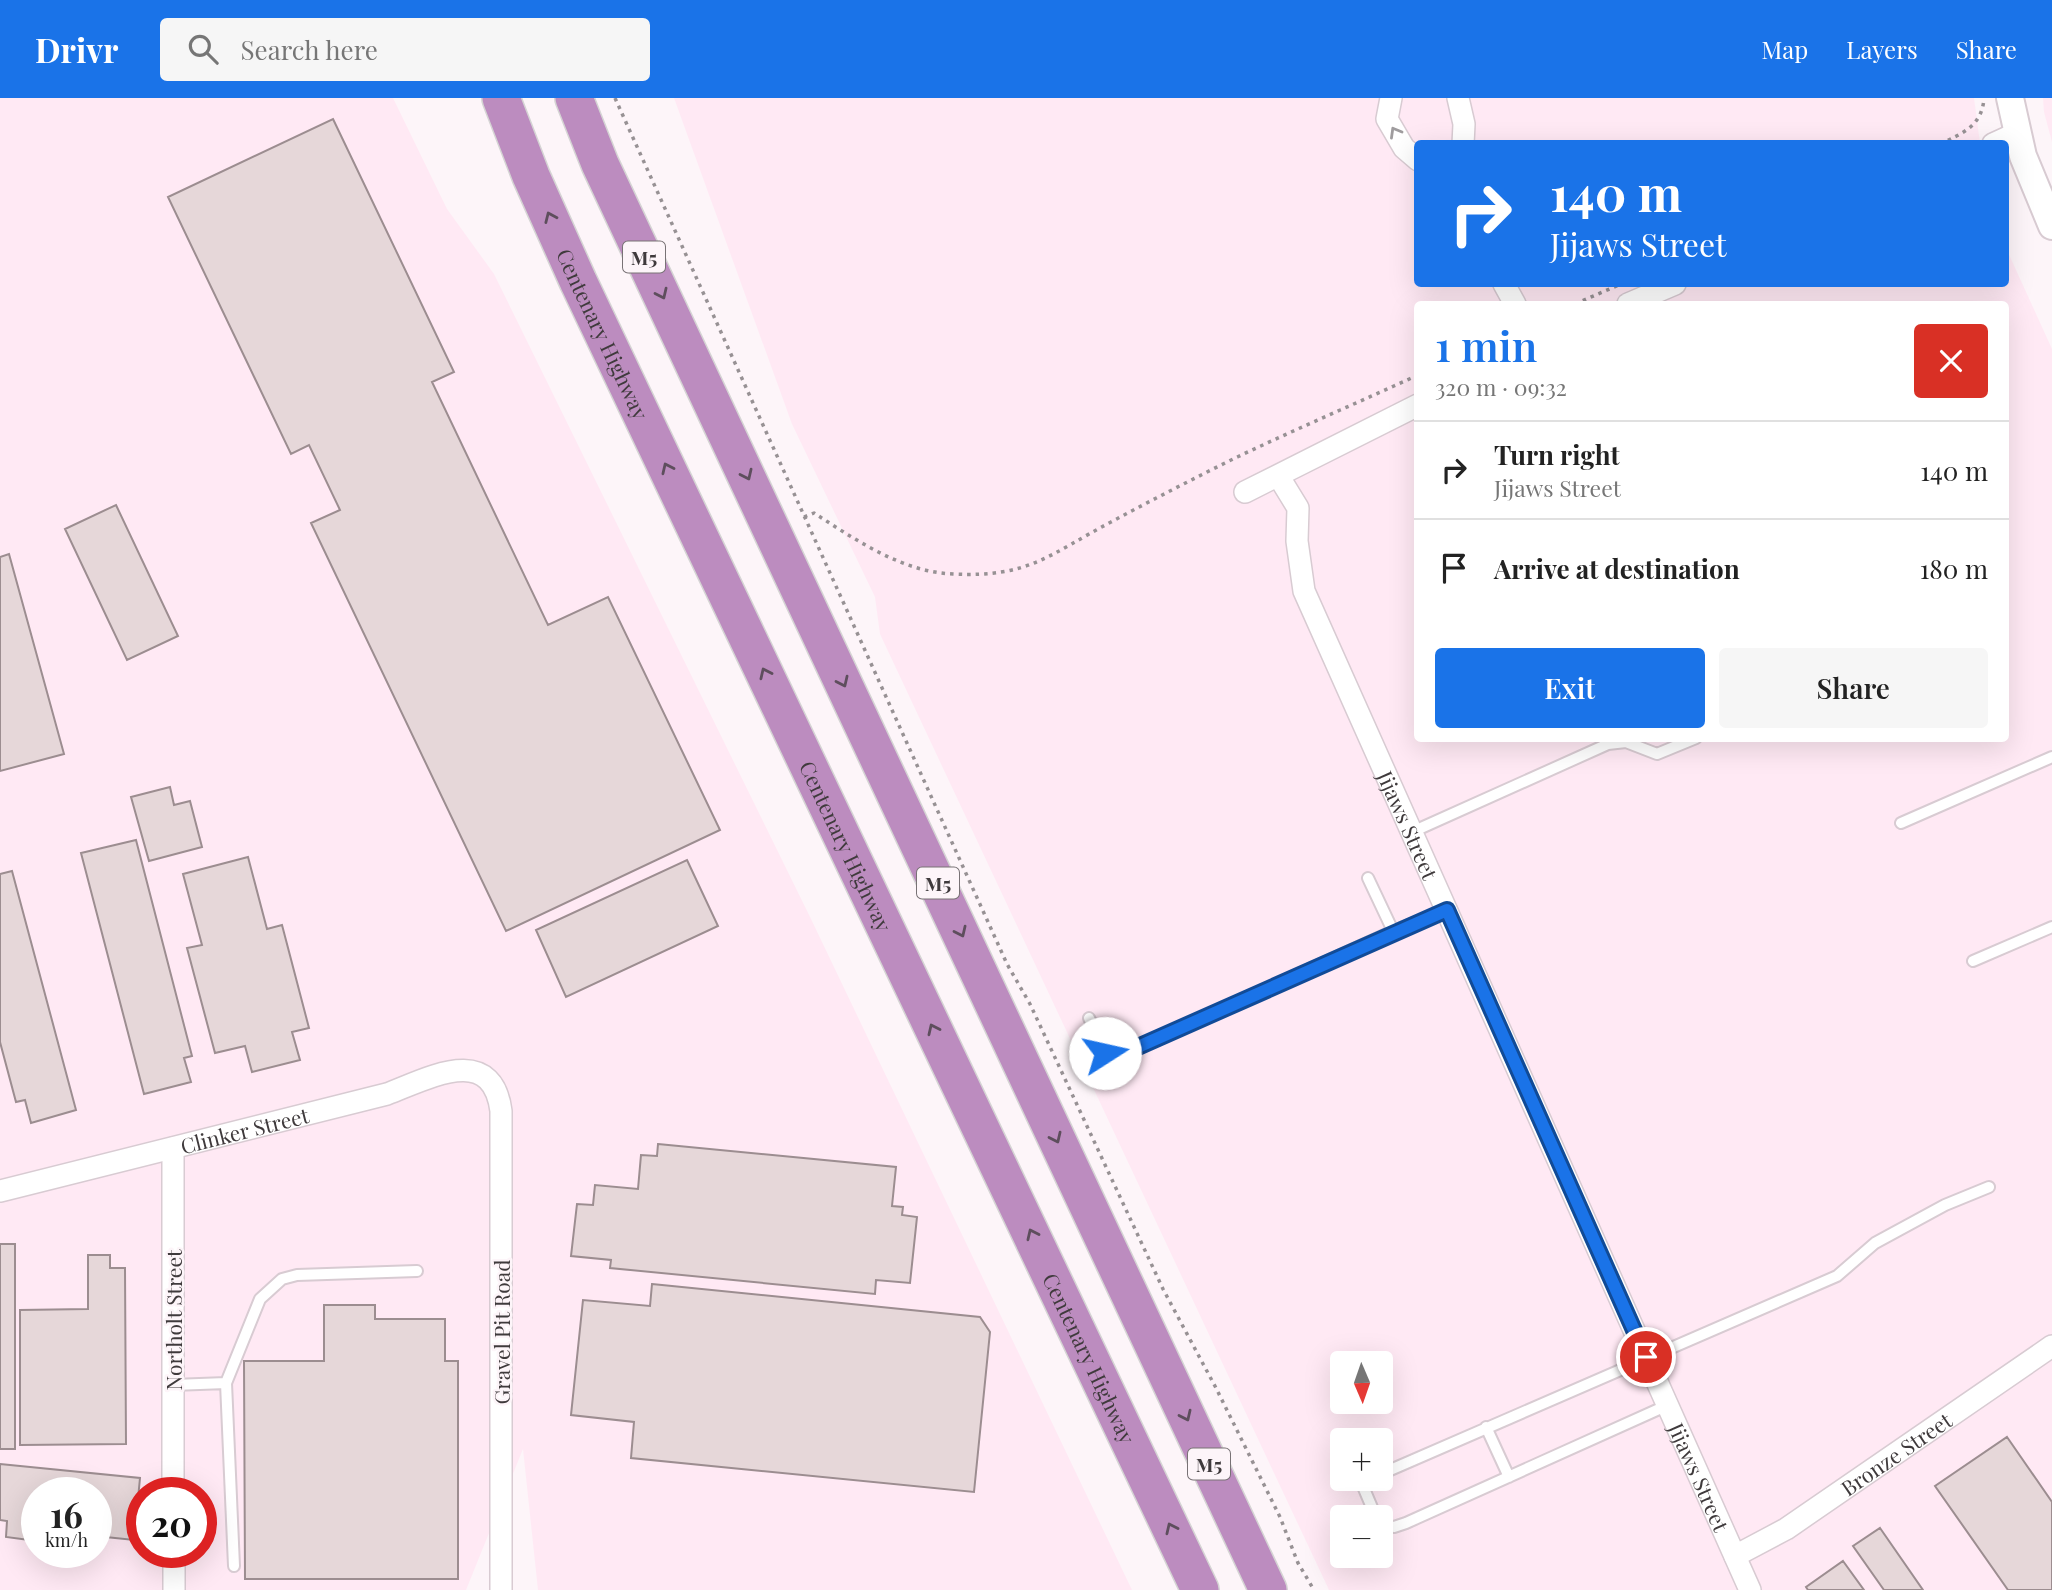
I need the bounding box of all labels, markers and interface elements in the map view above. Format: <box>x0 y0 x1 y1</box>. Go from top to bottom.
search box <box>160 18 650 81</box>
text: Drivr <box>35 27 118 71</box>
icon: search <box>184 30 222 68</box>
text: Search here <box>240 32 378 67</box>
text: Map <box>1762 33 1808 65</box>
text: Layers <box>1846 33 1918 65</box>
text: Share <box>1956 33 2017 65</box>
one-way arrow <box>1390 127 1403 140</box>
text: 140 m <box>1550 159 1682 224</box>
icon: right <box>1435 168 1526 259</box>
one-way arrow <box>544 212 558 225</box>
text: Jijaws Street <box>1550 222 1727 265</box>
road number: M5 <box>623 242 665 272</box>
street label: Centenary Highway <box>551 244 656 424</box>
one-way arrow <box>654 287 668 299</box>
text: 1 min <box>1435 317 1537 373</box>
button: close <box>1914 324 1988 398</box>
text: 320 m · 09:32 <box>1435 371 1567 402</box>
text: Turn right <box>1494 437 1620 472</box>
icon: right <box>1435 451 1473 489</box>
text: 140 m <box>1920 453 1988 488</box>
one-way arrow <box>661 463 675 475</box>
one-way arrow <box>738 468 752 481</box>
text: Jijaws Street <box>1494 472 1621 503</box>
icon: arrive <box>1435 549 1473 587</box>
text: Arrive at destination <box>1494 551 1740 586</box>
text: 180 m <box>1920 551 1988 586</box>
button: Exit <box>1435 648 1705 728</box>
button: Share <box>1719 648 1988 728</box>
one-way arrow <box>759 668 773 680</box>
one-way arrow <box>835 674 849 687</box>
street label: Centenary Highway <box>794 756 899 936</box>
street label: Jijaws Street <box>1372 765 1445 884</box>
road number: M5 <box>917 868 959 898</box>
one-way arrow <box>952 925 966 937</box>
position arrow <box>1068 1016 1142 1090</box>
one-way arrow <box>928 1024 942 1036</box>
street label: Clinker Street <box>177 1100 312 1159</box>
one-way arrow <box>1048 1131 1062 1143</box>
one-way arrow <box>1026 1229 1040 1241</box>
street label: Northolt Street <box>159 1249 187 1391</box>
street label: Gravel Pit Road <box>487 1260 515 1404</box>
street label: Centenary Highway <box>1037 1268 1142 1448</box>
pin <box>1616 1327 1676 1387</box>
icon: arrive <box>1627 1338 1665 1376</box>
north arrow <box>1330 1351 1393 1414</box>
map controls <box>1330 1351 1393 1568</box>
street label: Bronze Street <box>1835 1405 1957 1501</box>
one-way arrow <box>1177 1408 1191 1421</box>
street label: Jijaws Street <box>1663 1417 1736 1536</box>
button: + <box>1330 1428 1393 1491</box>
road number: M5 <box>1188 1448 1230 1480</box>
speed limit sign: 20 <box>126 1477 217 1568</box>
text: 16 <box>50 1490 83 1537</box>
button: − <box>1330 1505 1393 1568</box>
one-way arrow <box>1165 1523 1179 1535</box>
text: km/h <box>45 1528 88 1552</box>

